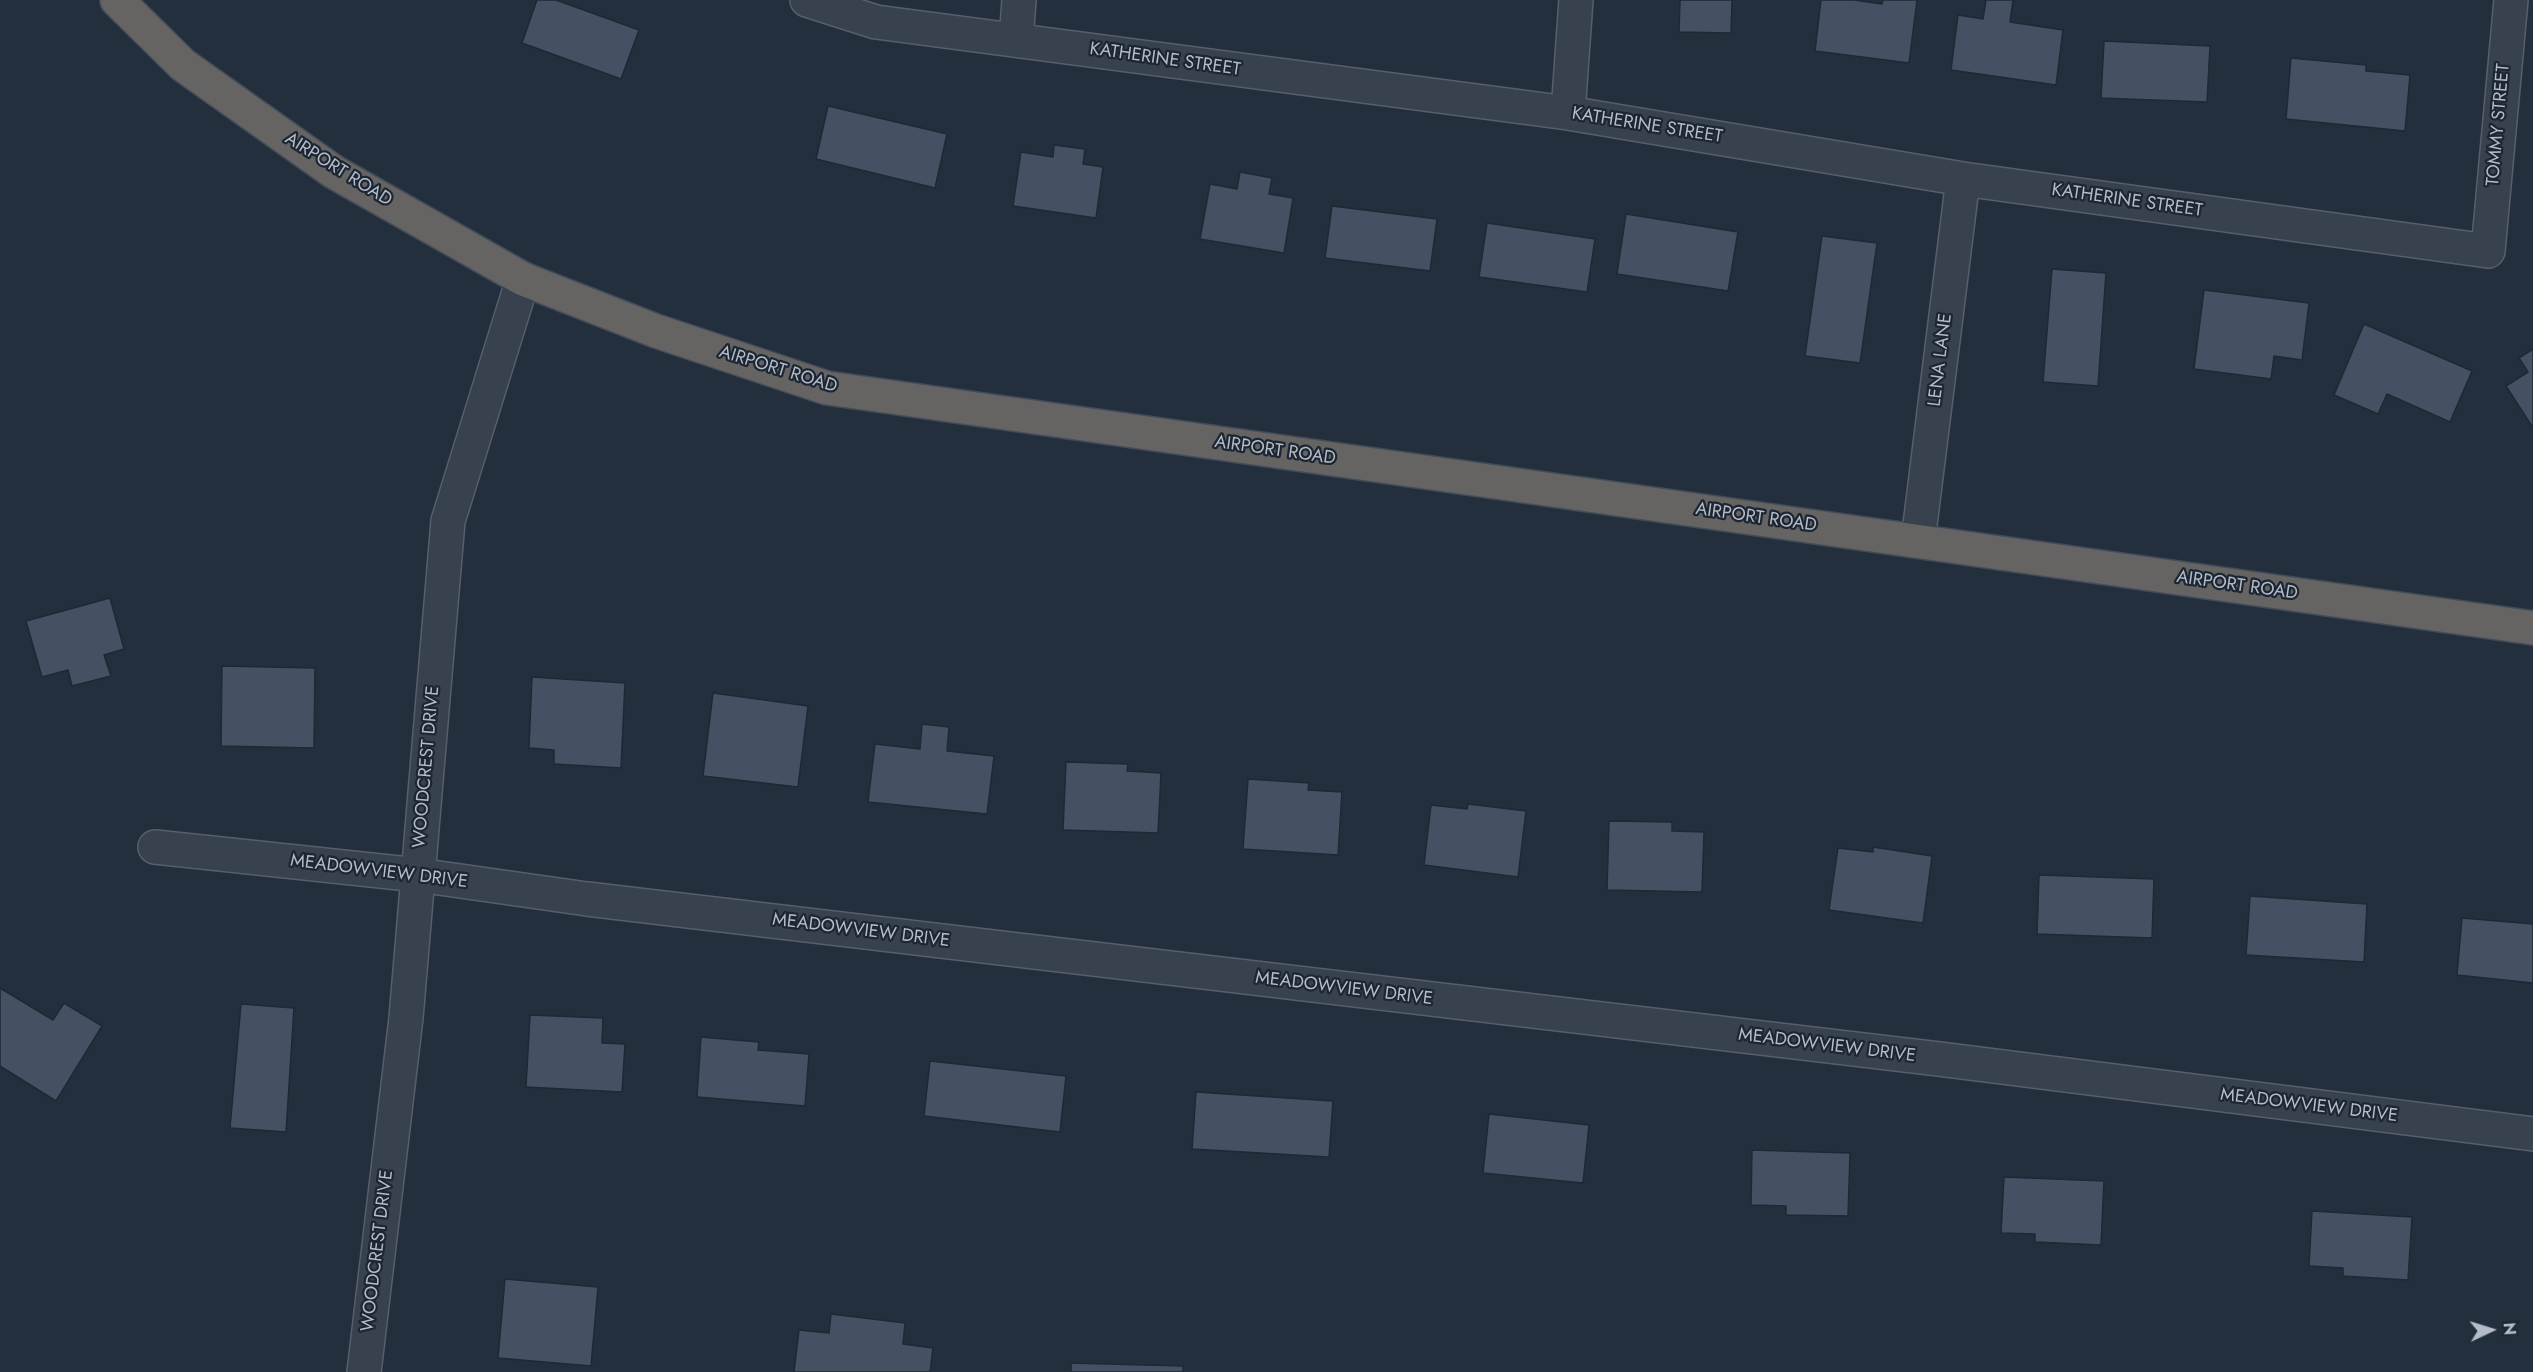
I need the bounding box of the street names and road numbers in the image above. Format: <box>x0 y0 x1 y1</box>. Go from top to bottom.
street label: KATHERINE STREET <box>1088 39 1242 81</box>
street label: TOMMY STREET <box>2483 63 2515 187</box>
street label: KATHERINE STREET <box>1570 103 1724 149</box>
street label: AIRPORT ROAD <box>280 128 396 212</box>
street label: KATHERINE STREET <box>2050 180 2204 222</box>
street label: LENA LANE <box>1925 312 1957 408</box>
street label: AIRPORT ROAD <box>716 342 840 398</box>
street label: AIRPORT ROAD <box>1213 432 1337 470</box>
street label: AIRPORT ROAD <box>1694 499 1818 537</box>
street label: AIRPORT ROAD <box>2175 567 2299 605</box>
street label: WOODCREST DRIVE <box>409 685 445 849</box>
street label: MEADOWVIEW DRIVE <box>289 850 469 894</box>
street label: MEADOWVIEW DRIVE <box>771 909 951 953</box>
street label: MEADOWVIEW DRIVE <box>1254 967 1434 1011</box>
street label: MEADOWVIEW DRIVE <box>1737 1024 1917 1068</box>
street label: MEADOWVIEW DRIVE <box>2219 1084 2399 1128</box>
street label: WOODCREST DRIVE <box>357 1169 399 1333</box>

